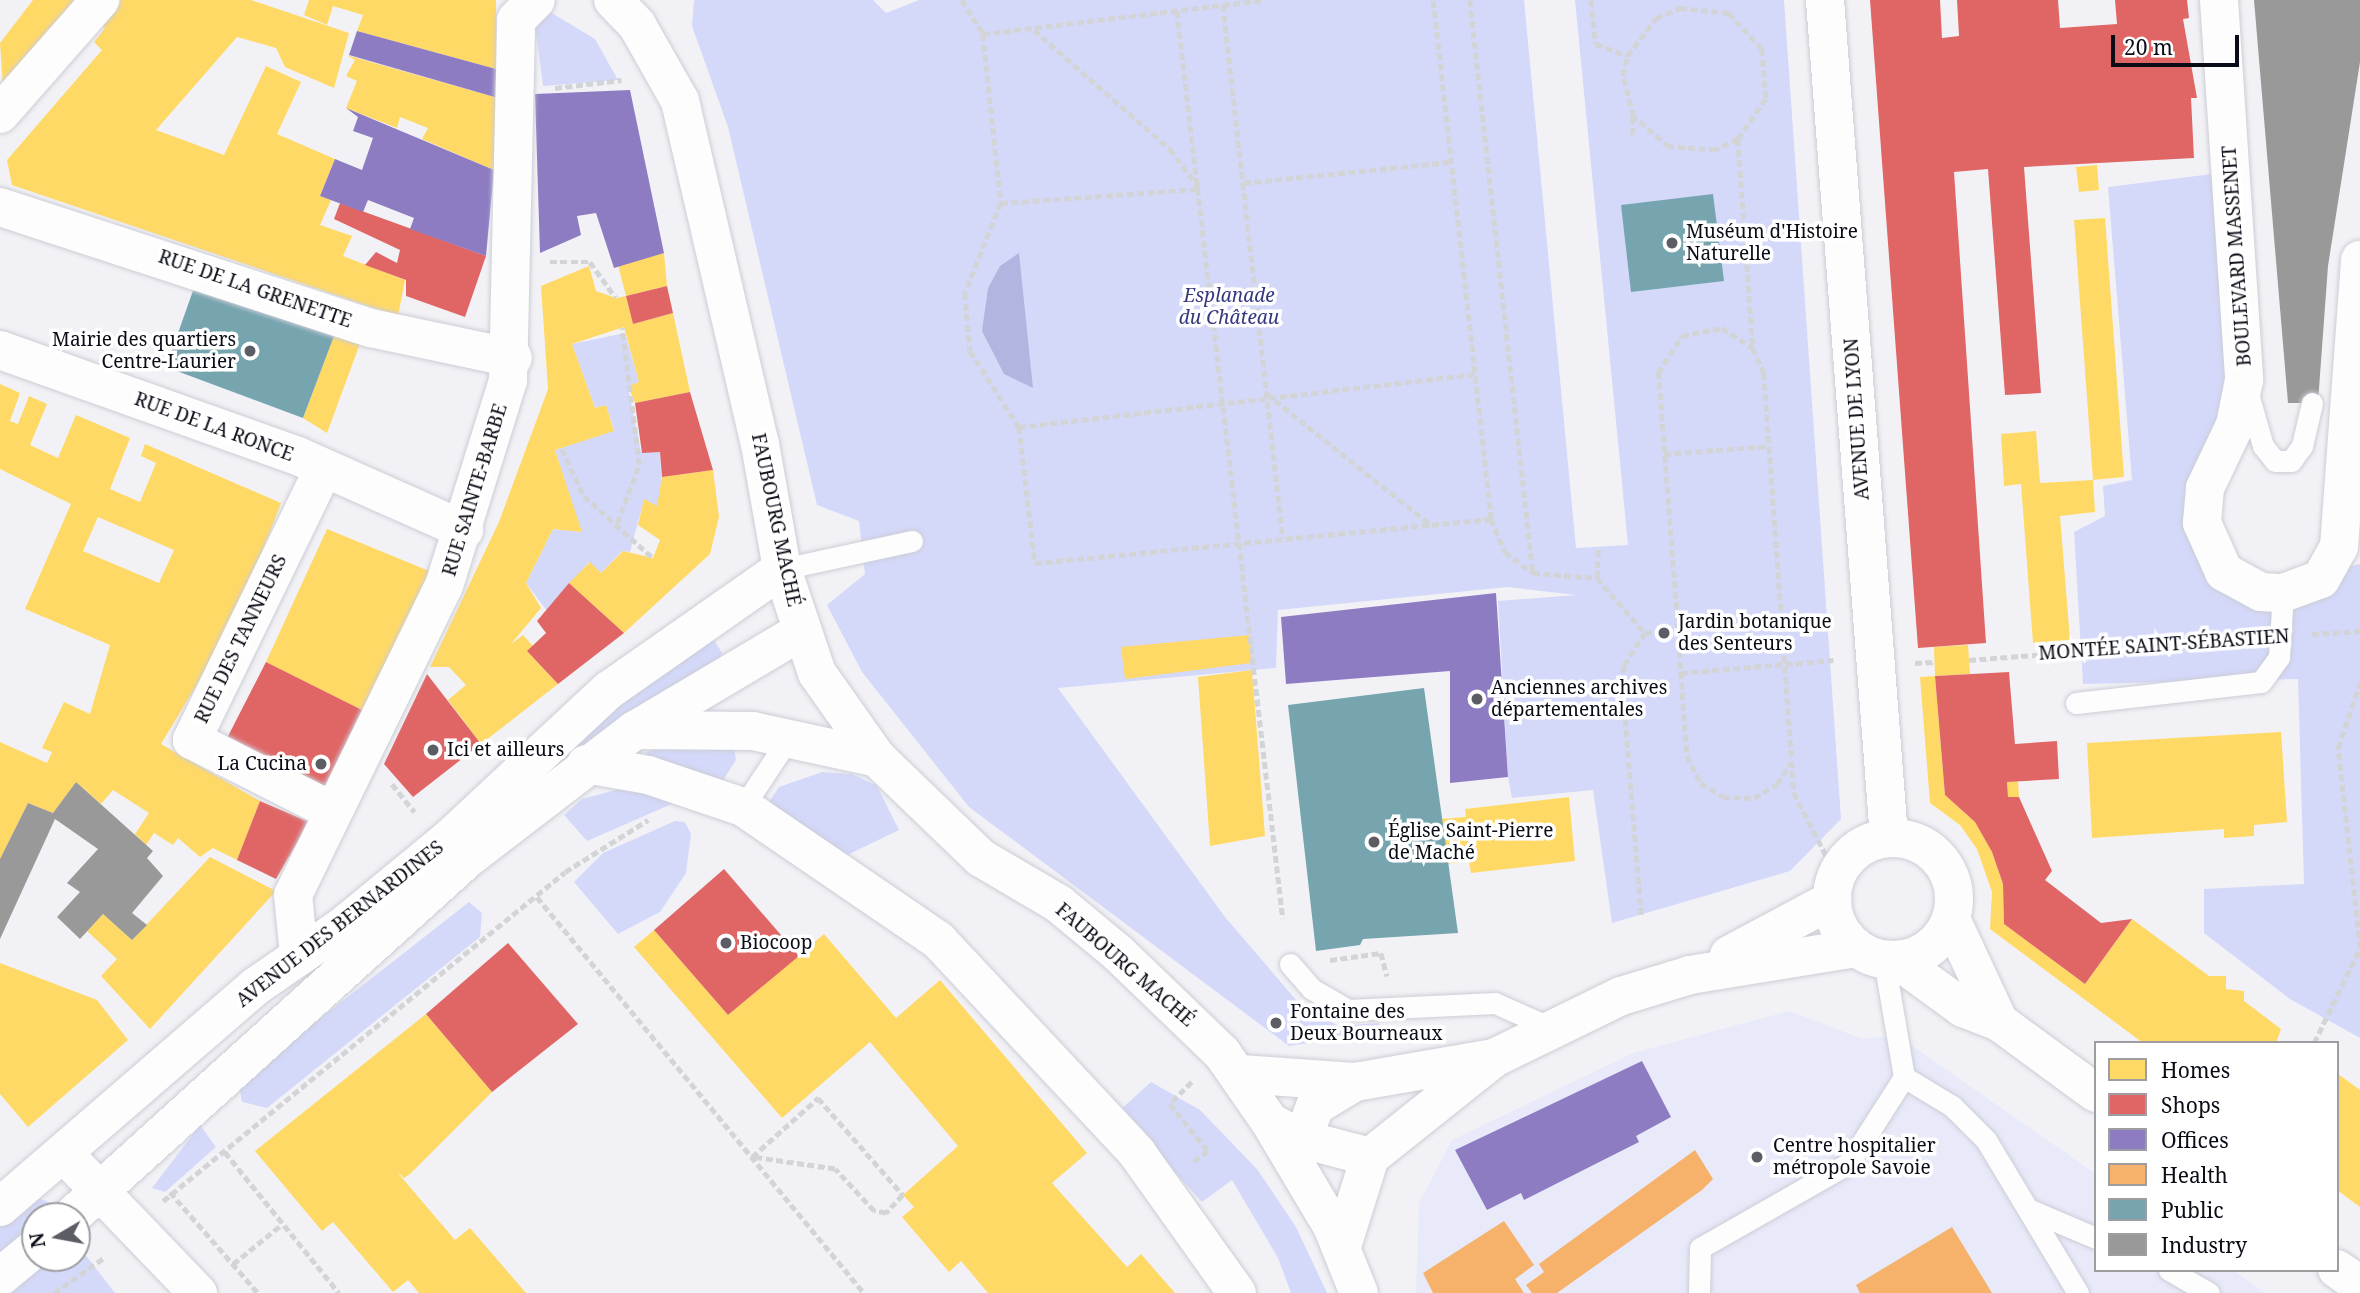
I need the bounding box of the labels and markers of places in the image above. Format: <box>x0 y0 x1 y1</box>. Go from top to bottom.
place label: Muséum d'Histoire Naturelle <box>1686 221 1858 265</box>
marker: Muséum d'Histoire Naturelle <box>1664 235 1680 251</box>
place label: Mairie des quartiers Centre-Laurier <box>52 329 236 373</box>
marker: Mairie des quartiers Centre-Laurier <box>242 343 258 359</box>
place label: Jardin botanique des Senteurs <box>1678 611 1832 655</box>
marker: Jardin botanique des Senteurs <box>1656 625 1672 641</box>
place label: Anciennes archives départementales <box>1491 677 1667 721</box>
marker: Anciennes archives départementales <box>1469 691 1485 707</box>
place label: Ici et ailleurs <box>447 739 564 761</box>
marker: Ici et ailleurs <box>425 742 441 758</box>
place label: La Cucina <box>217 753 307 775</box>
marker: La Cucina <box>313 756 329 772</box>
place label: Église Saint-Pierre de Maché <box>1388 820 1553 864</box>
marker: Église Saint-Pierre de Maché <box>1366 834 1382 850</box>
place label: Biocoop <box>740 932 812 954</box>
marker: Biocoop <box>718 935 734 951</box>
place label: Fontaine des Deux Bourneaux <box>1290 1001 1443 1045</box>
marker: Fontaine des Deux Bourneaux <box>1268 1015 1284 1031</box>
place label: Centre hospitalier métropole Savoie <box>1773 1135 1936 1179</box>
marker: Centre hospitalier métropole Savoie <box>1747 1147 1767 1167</box>

